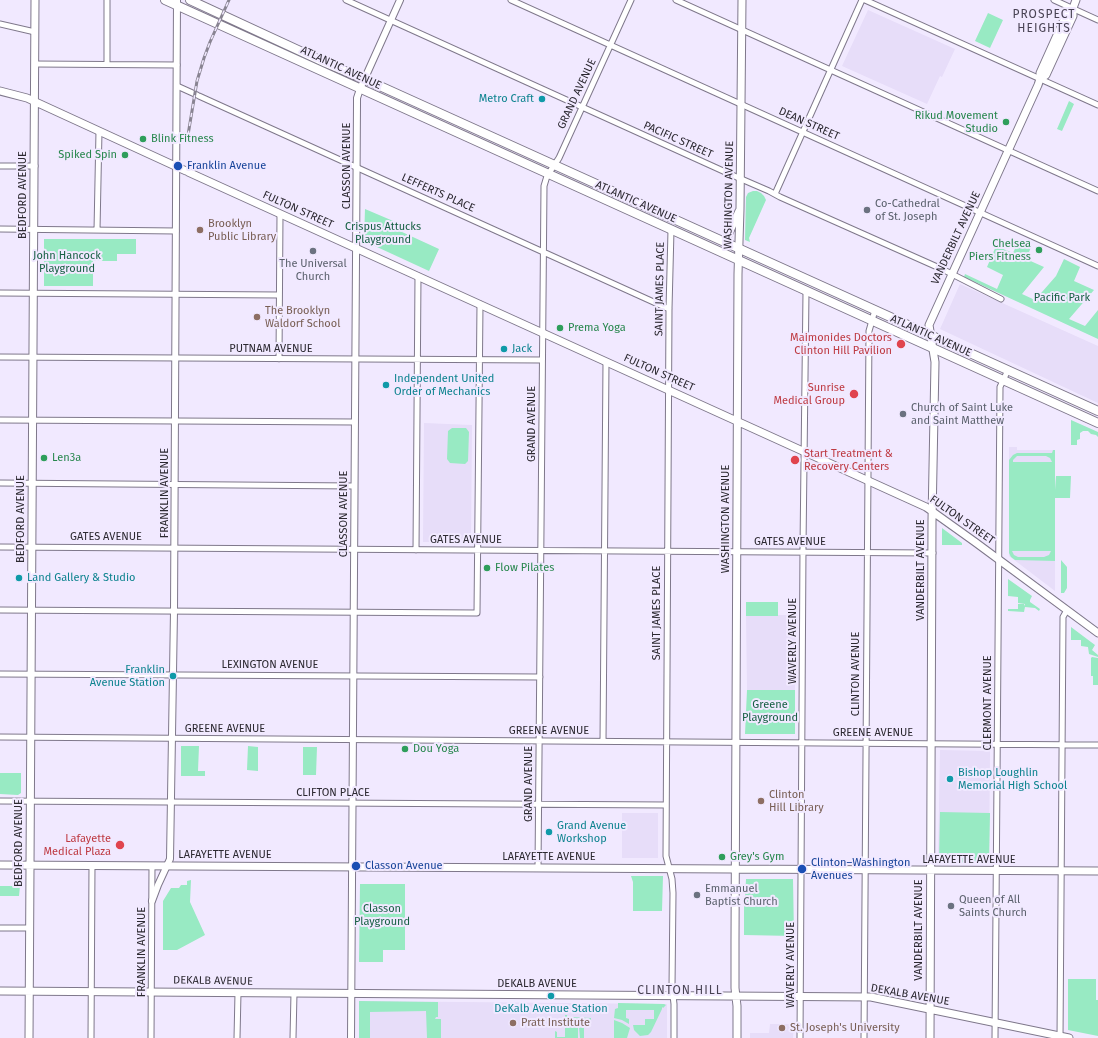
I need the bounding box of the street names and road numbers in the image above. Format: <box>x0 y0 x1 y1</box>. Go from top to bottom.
street label: ATLANTIC AVENUE <box>299 44 383 92</box>
street label: GRAND AVENUE <box>555 57 599 131</box>
street label: DEAN STREET <box>777 105 841 143</box>
street label: PACIFIC STREET <box>641 119 715 161</box>
street label: CLASSON AVENUE <box>340 123 354 209</box>
street label: WASHINGTON AVENUE <box>721 141 737 249</box>
street label: BEDFORD AVENUE <box>16 151 30 239</box>
street label: LEFFERTS PLACE <box>399 171 477 215</box>
street label: ATLANTIC AVENUE <box>593 178 679 226</box>
street label: FULTON STREET <box>261 188 335 232</box>
street label: VANDERBILT AVENUE <box>929 189 983 287</box>
street label: SAINT JAMES PLACE <box>653 242 667 336</box>
street label: ATLANTIC AVENUE <box>888 312 974 360</box>
street label: PUTNAM AVENUE <box>229 342 313 356</box>
street label: FULTON STREET <box>622 351 696 395</box>
street label: GRAND AVENUE <box>525 386 539 462</box>
street label: FRANKLIN AVENUE <box>158 448 172 538</box>
street label: WASHINGTON AVENUE <box>719 465 733 573</box>
street label: CLASSON AVENUE <box>337 471 351 557</box>
street label: BEDFORD AVENUE <box>14 475 28 563</box>
street label: FULTON STREET <box>927 493 997 547</box>
street label: VANDERBILT AVENUE <box>914 519 928 621</box>
street label: GATES AVENUE <box>70 530 142 544</box>
street label: GATES AVENUE <box>430 533 502 547</box>
street label: GATES AVENUE <box>754 535 826 549</box>
street label: SAINT JAMES PLACE <box>650 566 664 660</box>
street label: WAVERLY AVENUE <box>786 598 800 684</box>
street label: CLINTON AVENUE <box>849 632 863 716</box>
street label: CLERMONT AVENUE <box>981 655 995 751</box>
street label: LEXINGTON AVENUE <box>222 658 318 672</box>
street label: GREENE AVENUE <box>185 722 265 736</box>
street label: GREENE AVENUE <box>509 724 589 738</box>
street label: GREENE AVENUE <box>833 726 913 740</box>
street label: GRAND AVENUE <box>522 746 536 822</box>
street label: CLIFTON PLACE <box>296 786 370 800</box>
street label: BEDFORD AVENUE <box>12 799 26 887</box>
street label: LAFAYETTE AVENUE <box>178 848 272 862</box>
street label: LAFAYETTE AVENUE <box>502 850 596 864</box>
street label: LAFAYETTE AVENUE <box>922 853 1016 867</box>
street label: VANDERBILT AVENUE <box>912 879 926 981</box>
street label: FRANKLIN AVENUE <box>135 907 149 997</box>
street label: WAVERLY AVENUE <box>784 922 798 1008</box>
street label: DEKALB AVENUE <box>173 974 253 988</box>
street label: DEKALB AVENUE <box>497 977 577 991</box>
street label: DEKALB AVENUE <box>870 982 950 1008</box>

